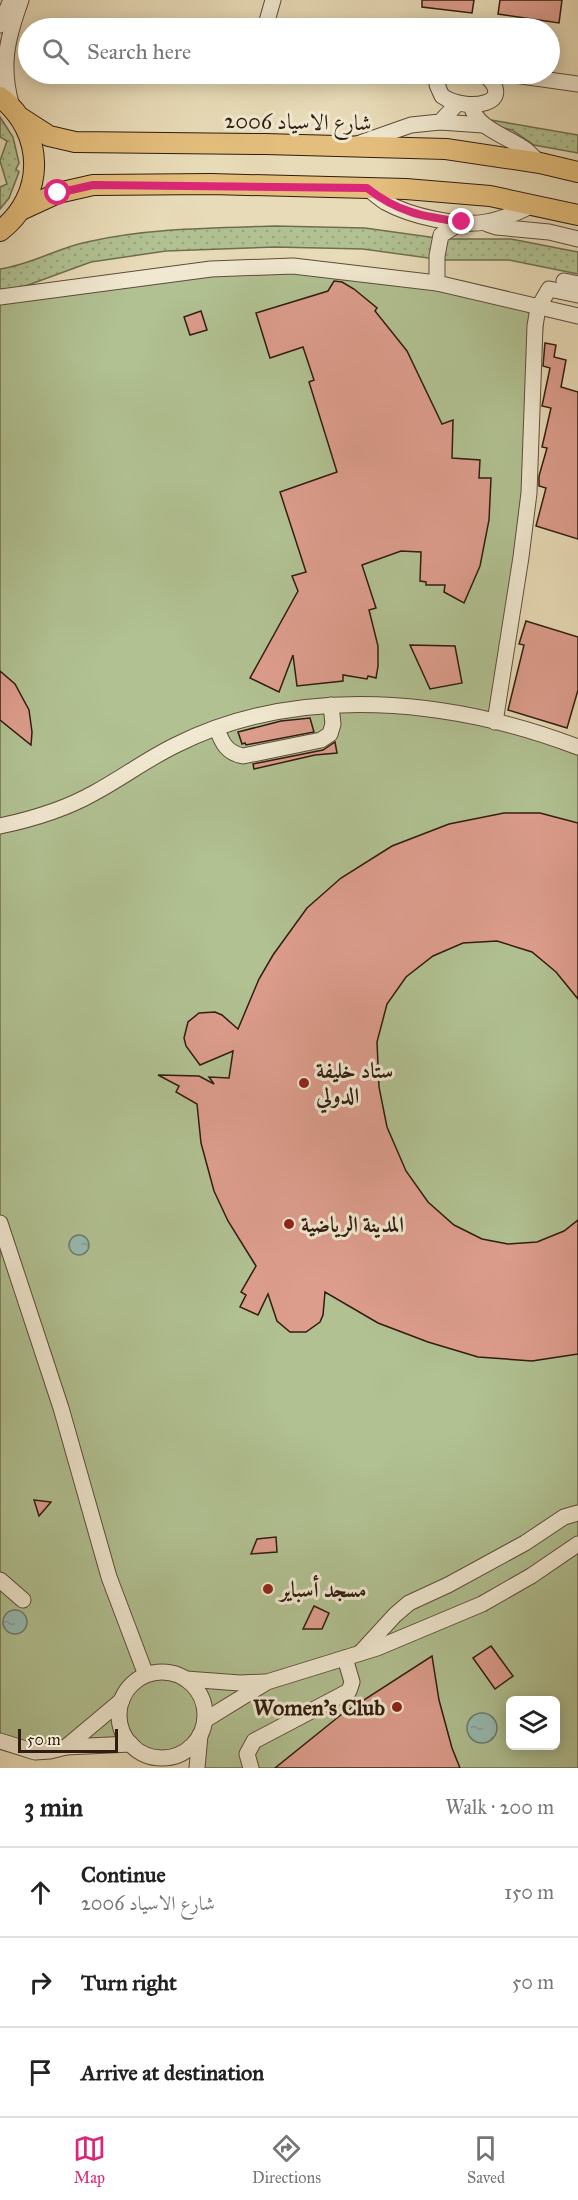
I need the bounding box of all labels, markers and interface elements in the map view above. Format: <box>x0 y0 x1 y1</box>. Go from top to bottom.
search box <box>18 18 560 84</box>
icon: search <box>39 35 72 68</box>
text: Search here <box>87 38 191 65</box>
street label: شارع الاسياد 2006 <box>224 107 372 141</box>
route start <box>44 179 70 205</box>
route end <box>448 208 474 234</box>
place label: ستاد خليفة الدولي <box>315 1057 393 1114</box>
marker: ستاد خليفة الدولي <box>297 1076 311 1090</box>
place label: المدينة الرياضية <box>301 1211 404 1239</box>
marker: المدينة الرياضية <box>282 1217 296 1231</box>
place label: مسجد أسباير <box>278 1574 367 1603</box>
marker: مسجد أسباير <box>261 1582 275 1596</box>
place label: Women's Club <box>253 1694 385 1721</box>
map controls <box>506 1696 560 1750</box>
button: layers <box>506 1696 560 1750</box>
marker: Women's Club <box>390 1700 404 1714</box>
scale bar <box>18 1726 118 1754</box>
text: 50 m <box>27 1730 61 1749</box>
text: 3 min <box>24 1791 83 1823</box>
text: Walk · 200 m <box>446 1795 554 1819</box>
text: Continue <box>81 1861 166 1888</box>
icon: ahead <box>24 1876 57 1909</box>
text: 150 m <box>504 1880 554 1904</box>
text: شارع الاسياد 2006 <box>81 1891 215 1915</box>
icon: right <box>24 1966 57 1999</box>
text: Turn right <box>81 1969 177 1996</box>
text: 50 m <box>512 1970 554 1994</box>
icon: arrive <box>24 2056 57 2089</box>
text: Arrive at destination <box>81 2059 264 2086</box>
tab: Map <box>73 2132 106 2187</box>
tab: Directions <box>252 2132 321 2187</box>
tab: Saved <box>467 2132 505 2187</box>

